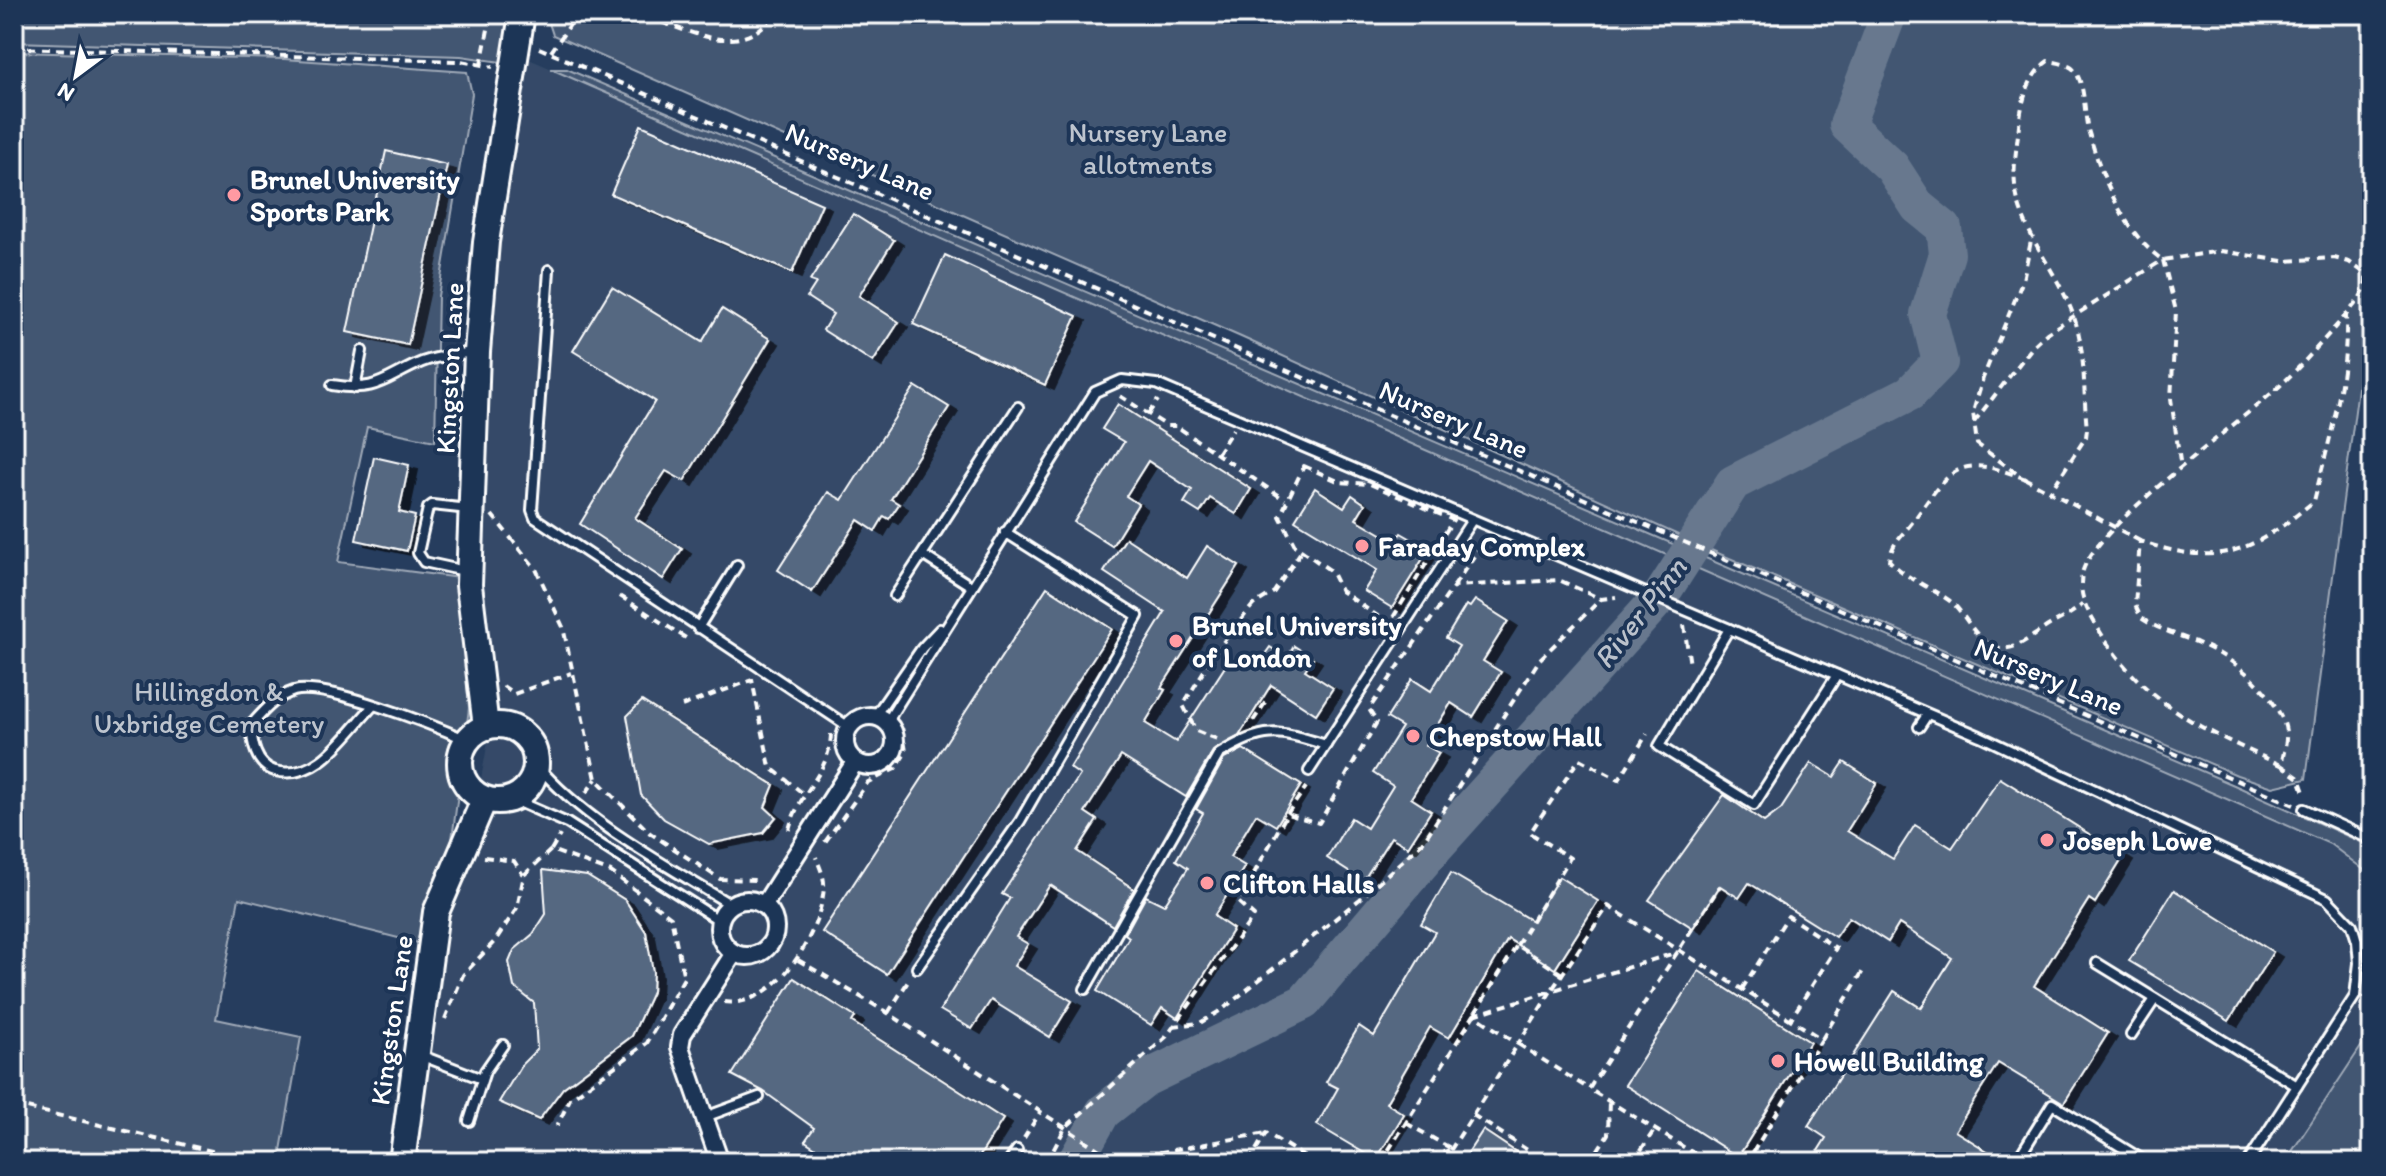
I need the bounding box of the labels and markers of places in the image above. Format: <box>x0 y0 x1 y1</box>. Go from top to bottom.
place label: Brunel University Sports Park <box>250 162 460 228</box>
marker: Brunel University Sports Park <box>225 186 243 204</box>
place label: Faraday Complex <box>1378 529 1586 563</box>
marker: Faraday Complex <box>1353 537 1371 555</box>
place label: Brunel University of London <box>1192 608 1402 674</box>
marker: Brunel University of London <box>1167 632 1185 650</box>
place label: Chepstow Hall <box>1429 719 1602 753</box>
marker: Chepstow Hall <box>1404 727 1422 745</box>
place label: Joseph Lowe <box>2062 823 2212 857</box>
marker: Joseph Lowe <box>2038 831 2056 849</box>
place label: Clifton Halls <box>1223 866 1374 900</box>
marker: Clifton Halls <box>1198 874 1216 892</box>
place label: Howell Building <box>1794 1044 1984 1078</box>
marker: Howell Building <box>1769 1052 1787 1070</box>

